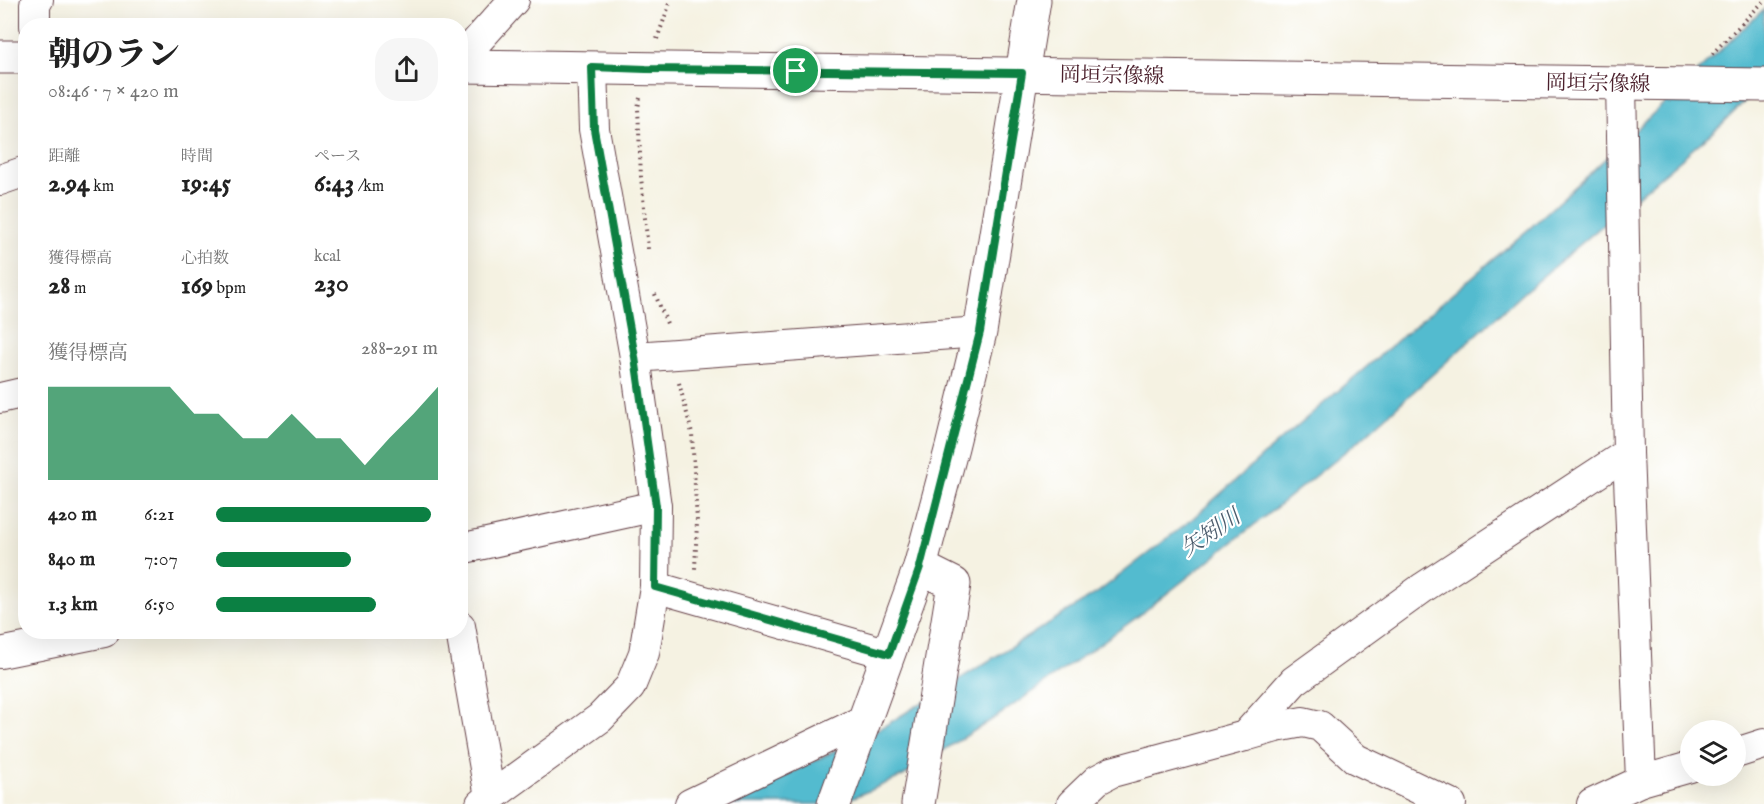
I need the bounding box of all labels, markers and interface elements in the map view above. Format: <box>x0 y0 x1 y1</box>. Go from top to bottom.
text: 朝のラン <box>48 35 180 77</box>
button: share <box>375 38 438 101</box>
pin <box>770 45 821 96</box>
icon: arrive <box>779 54 812 87</box>
street label: 岡垣宗像線 <box>1059 62 1165 91</box>
street label: 岡垣宗像線 <box>1545 70 1651 99</box>
text: 08:46 · 7 × 420 m <box>48 79 179 104</box>
text: 距離 <box>48 147 80 167</box>
text: 時間 <box>181 147 213 167</box>
text: ペース <box>314 147 361 167</box>
text: 2.94 <box>48 167 90 200</box>
text: 19:45 <box>181 167 231 200</box>
text: 6:43 <box>314 167 354 200</box>
text: km <box>90 177 114 197</box>
text: /km <box>354 177 384 197</box>
text: kcal <box>314 247 341 267</box>
text: 獲得標高 <box>48 249 112 269</box>
text: 心拍数 <box>181 249 229 269</box>
text: 230 <box>314 267 349 300</box>
text: 28 <box>48 269 70 302</box>
text: 169 <box>181 269 213 302</box>
text: m <box>70 279 86 299</box>
text: bpm <box>213 279 246 299</box>
text: 288–291 m <box>361 336 438 361</box>
text: 獲得標高 <box>48 341 128 366</box>
text: 420 m <box>48 502 97 527</box>
text: 6:21 <box>144 502 175 527</box>
water label: 矢矧川 <box>1176 502 1248 564</box>
text: 840 m <box>48 547 95 572</box>
text: 7:07 <box>144 547 178 572</box>
text: 1.3 km <box>48 592 98 617</box>
text: 6:50 <box>144 592 175 617</box>
map controls <box>1680 720 1746 786</box>
button: layers <box>1680 720 1746 786</box>

